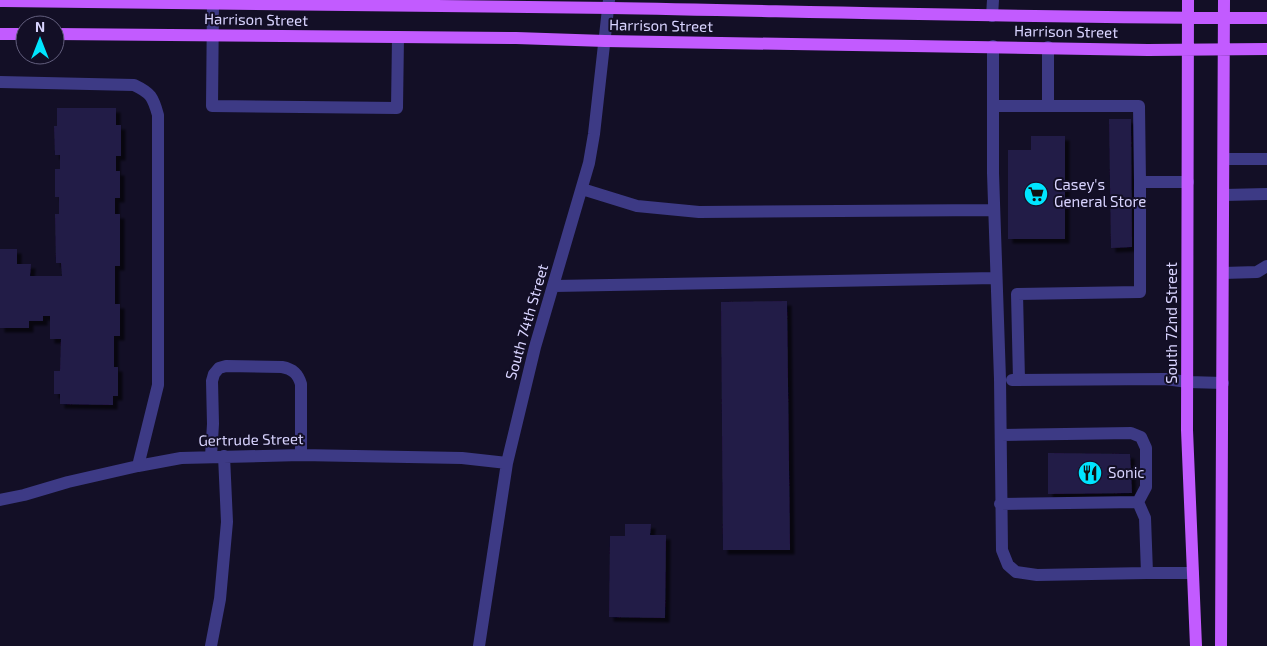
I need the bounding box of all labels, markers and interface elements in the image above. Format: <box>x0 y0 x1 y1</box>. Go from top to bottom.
street label: Harrison Street <box>204 9 308 29</box>
north arrow <box>15 15 65 65</box>
street label: Harrison Street <box>609 15 713 35</box>
text: N <box>35 18 45 35</box>
street label: Harrison Street <box>1014 21 1118 41</box>
place label: Casey's General Store <box>1054 175 1146 210</box>
supermarket icon: Casey's General Store <box>1023 181 1049 207</box>
street label: South 74th Street <box>501 261 551 382</box>
street label: South 72nd Street <box>1162 262 1180 384</box>
street label: Gertrude Street <box>198 429 304 449</box>
restaurant icon: Sonic <box>1077 460 1103 486</box>
place label: Sonic <box>1108 463 1145 481</box>

